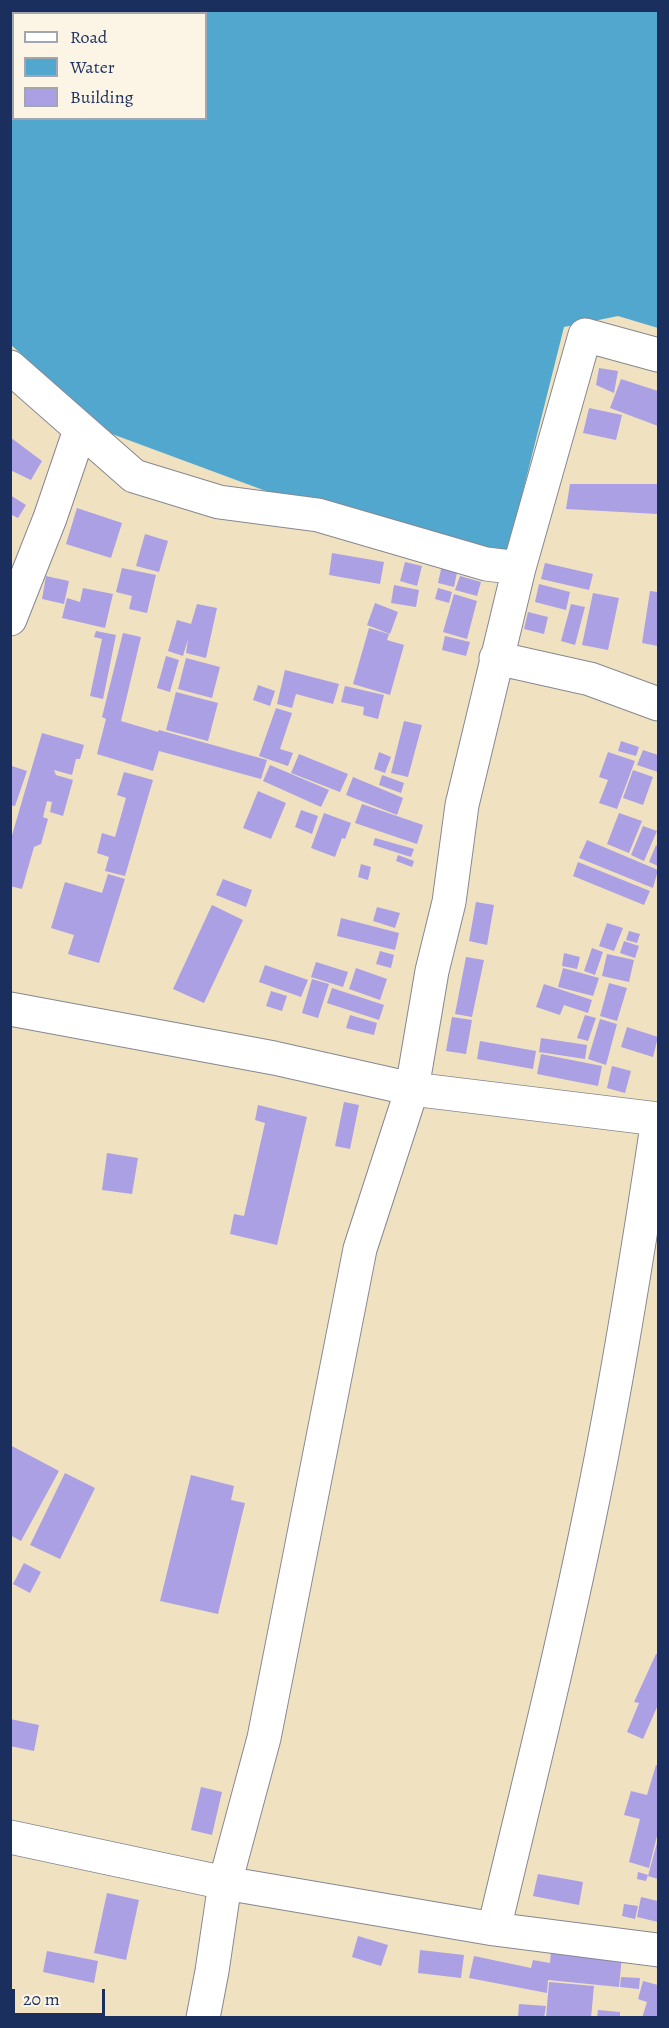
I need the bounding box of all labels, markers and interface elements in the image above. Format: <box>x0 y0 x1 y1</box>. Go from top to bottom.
legend <box>12 12 207 120</box>
text: Road <box>70 25 107 49</box>
text: Water <box>70 55 115 79</box>
text: Building <box>70 85 134 109</box>
scale bar <box>15 1977 108 2015</box>
text: 20 m <box>23 1987 60 2011</box>

